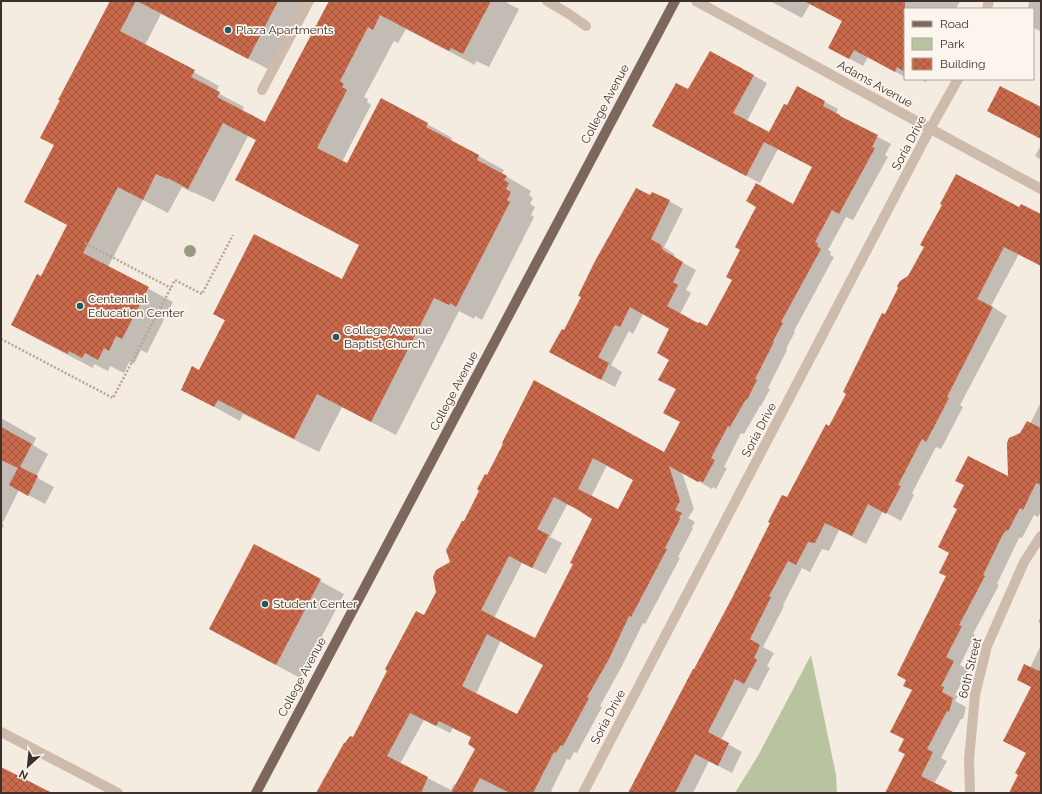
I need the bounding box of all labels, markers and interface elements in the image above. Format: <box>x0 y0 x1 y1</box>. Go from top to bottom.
legend <box>904 8 1034 80</box>
text: Road <box>940 17 969 31</box>
place label: Plaza Apartments <box>236 23 334 37</box>
marker: Plaza Apartments <box>223 25 233 35</box>
text: Park <box>940 37 965 51</box>
text: Building <box>940 57 986 71</box>
street label: Adams Avenue <box>835 58 915 110</box>
street label: College Avenue <box>578 62 632 146</box>
street label: Soria Drive <box>889 113 929 173</box>
place label: Centennial Education Center <box>88 292 185 320</box>
marker: Centennial Education Center <box>75 301 85 311</box>
place label: College Avenue Baptist Church <box>344 323 432 351</box>
marker: College Avenue Baptist Church <box>331 332 341 342</box>
street label: College Avenue <box>427 349 481 433</box>
street label: Soria Drive <box>739 400 779 460</box>
place label: Student Center <box>273 597 358 611</box>
marker: Student Center <box>260 599 270 609</box>
street label: College Avenue <box>275 635 329 719</box>
street label: 60th Street <box>956 636 984 700</box>
street label: Soria Drive <box>588 687 628 747</box>
north arrow <box>8 746 48 786</box>
text: N <box>17 767 30 782</box>

